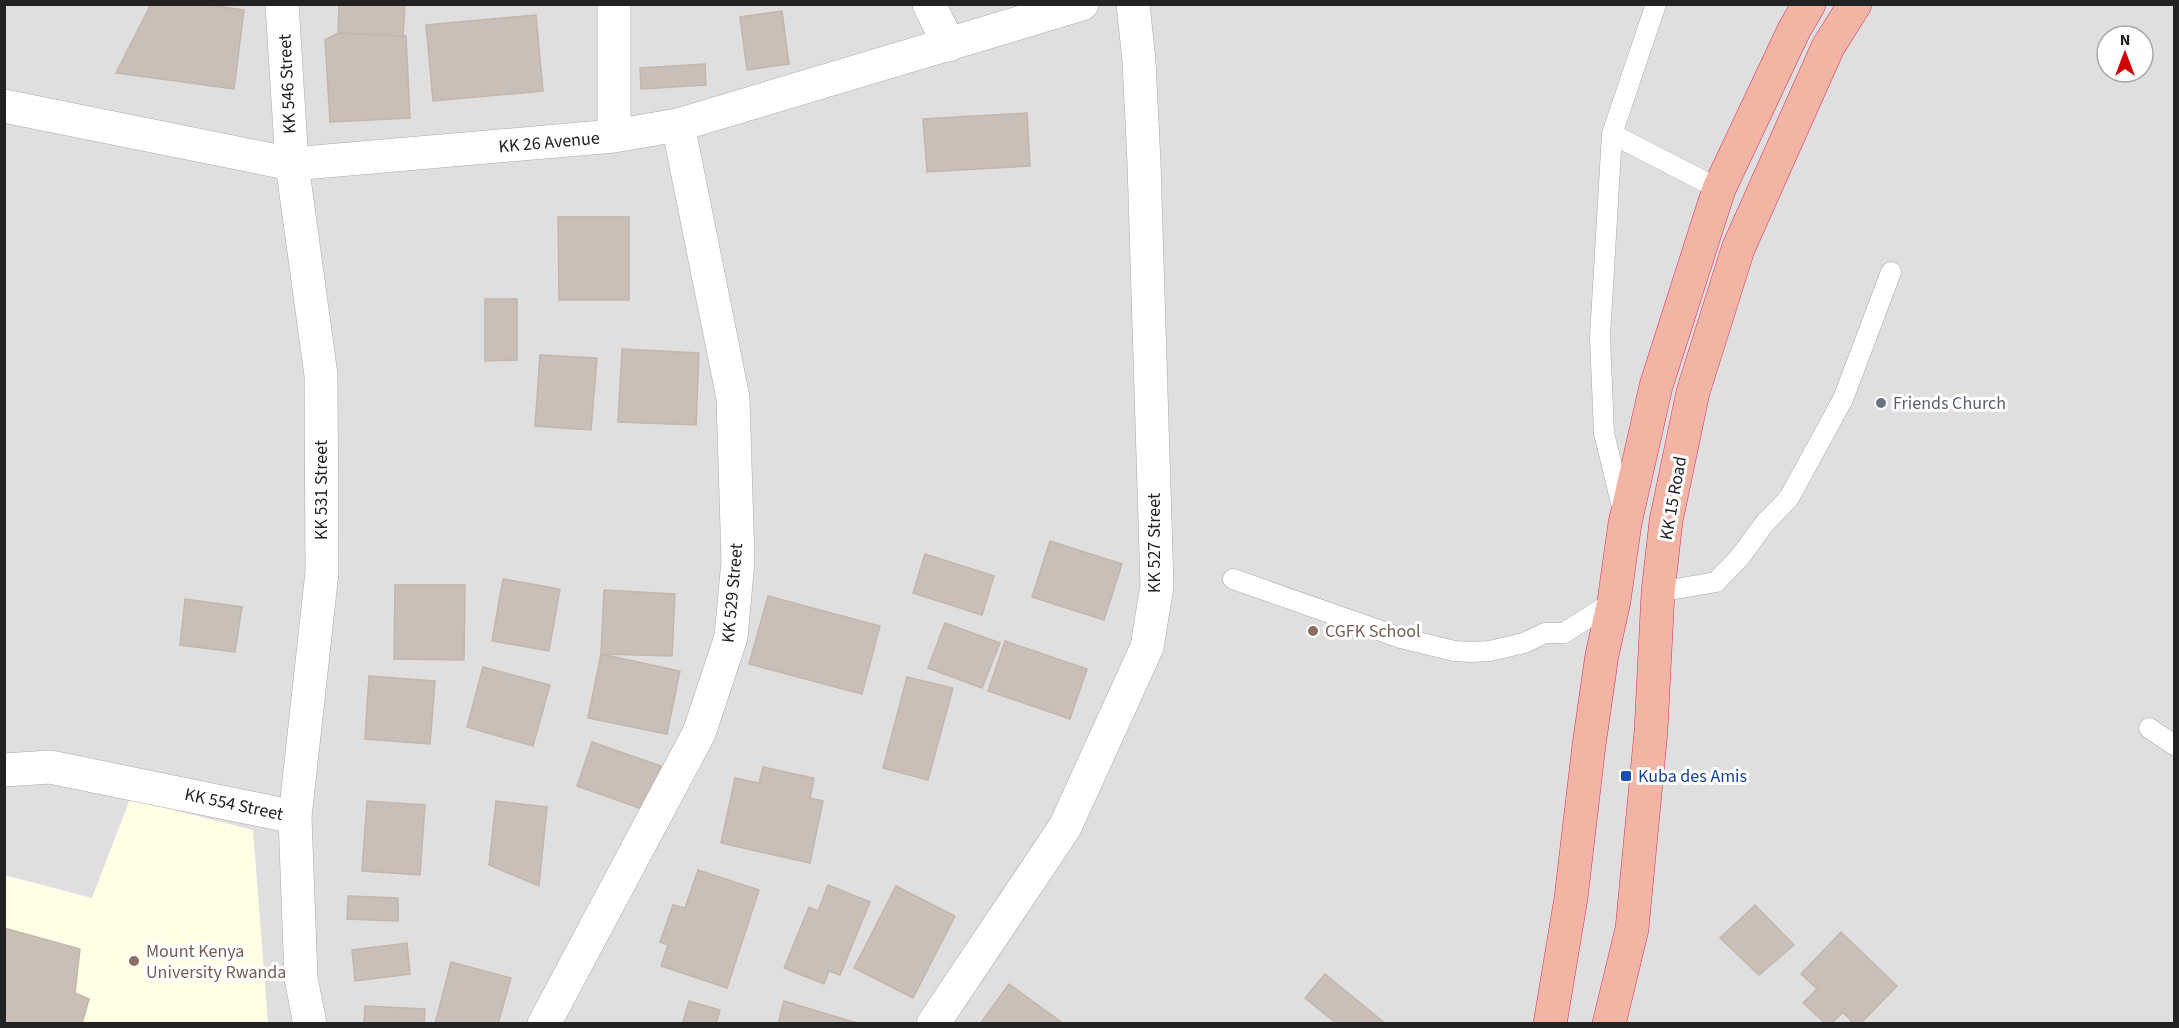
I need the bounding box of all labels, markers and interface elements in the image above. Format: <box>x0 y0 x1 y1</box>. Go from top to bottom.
north arrow <box>2095 24 2155 84</box>
text: N <box>2120 29 2130 51</box>
street label: KK 546 Street <box>272 33 303 135</box>
street label: KK 26 Avenue <box>497 126 601 159</box>
place label: Friends Church <box>1893 391 2006 416</box>
marker: Friends Church <box>1874 396 1888 410</box>
street label: KK 531 Street <box>309 440 334 540</box>
street label: KK 15 Road <box>1654 454 1693 542</box>
street label: KK 527 Street <box>1142 493 1167 593</box>
street label: KK 529 Street <box>716 542 749 644</box>
place label: CGFK School <box>1325 619 1421 644</box>
marker: CGFK School <box>1306 624 1320 638</box>
place label: Kuba des Amis <box>1638 764 1747 789</box>
marker: Kuba des Amis <box>1619 769 1633 783</box>
street label: KK 554 Street <box>182 782 285 827</box>
place label: Mount Kenya University Rwanda <box>146 939 286 985</box>
marker: Mount Kenya University Rwanda <box>127 954 141 968</box>

